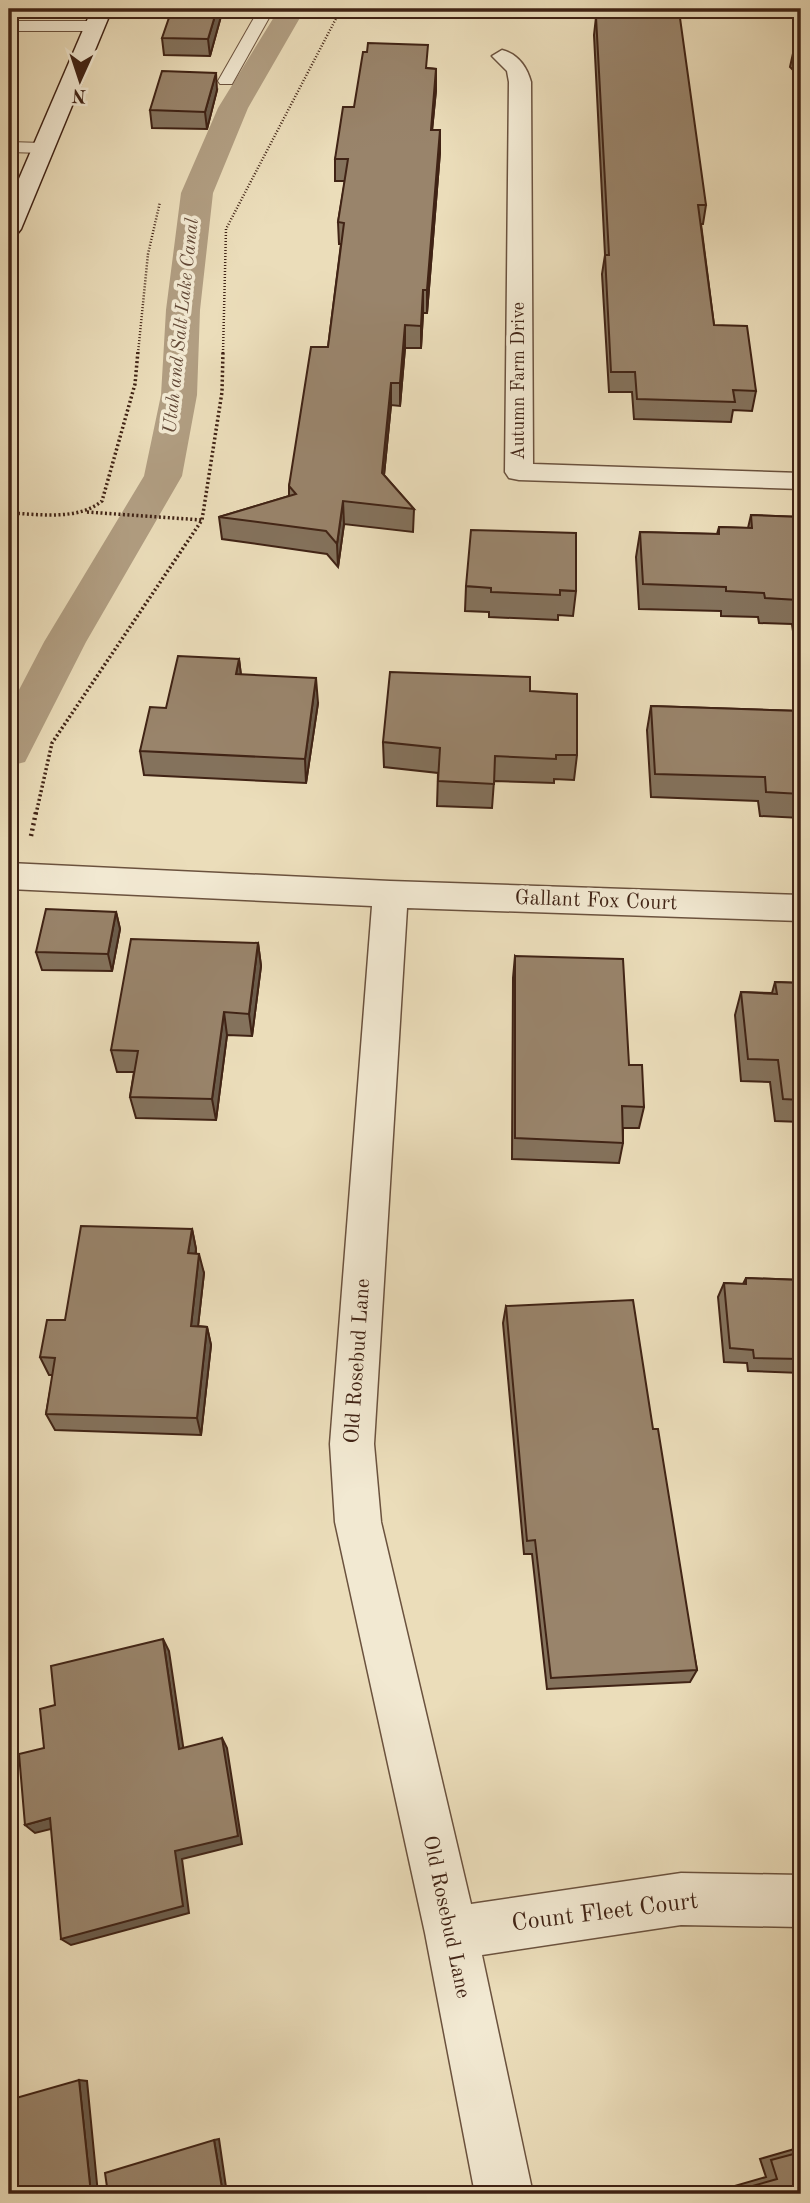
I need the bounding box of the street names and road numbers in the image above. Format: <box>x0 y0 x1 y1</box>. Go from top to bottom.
street label: Autumn Farm Drive <box>510 302 528 460</box>
street label: Gallant Fox Court <box>514 888 678 914</box>
street label: Old Rosebud Lane <box>342 1278 374 1444</box>
street label: Old Rosebud Lane <box>419 1834 473 2000</box>
street label: Count Fleet Court <box>510 1890 700 1936</box>

